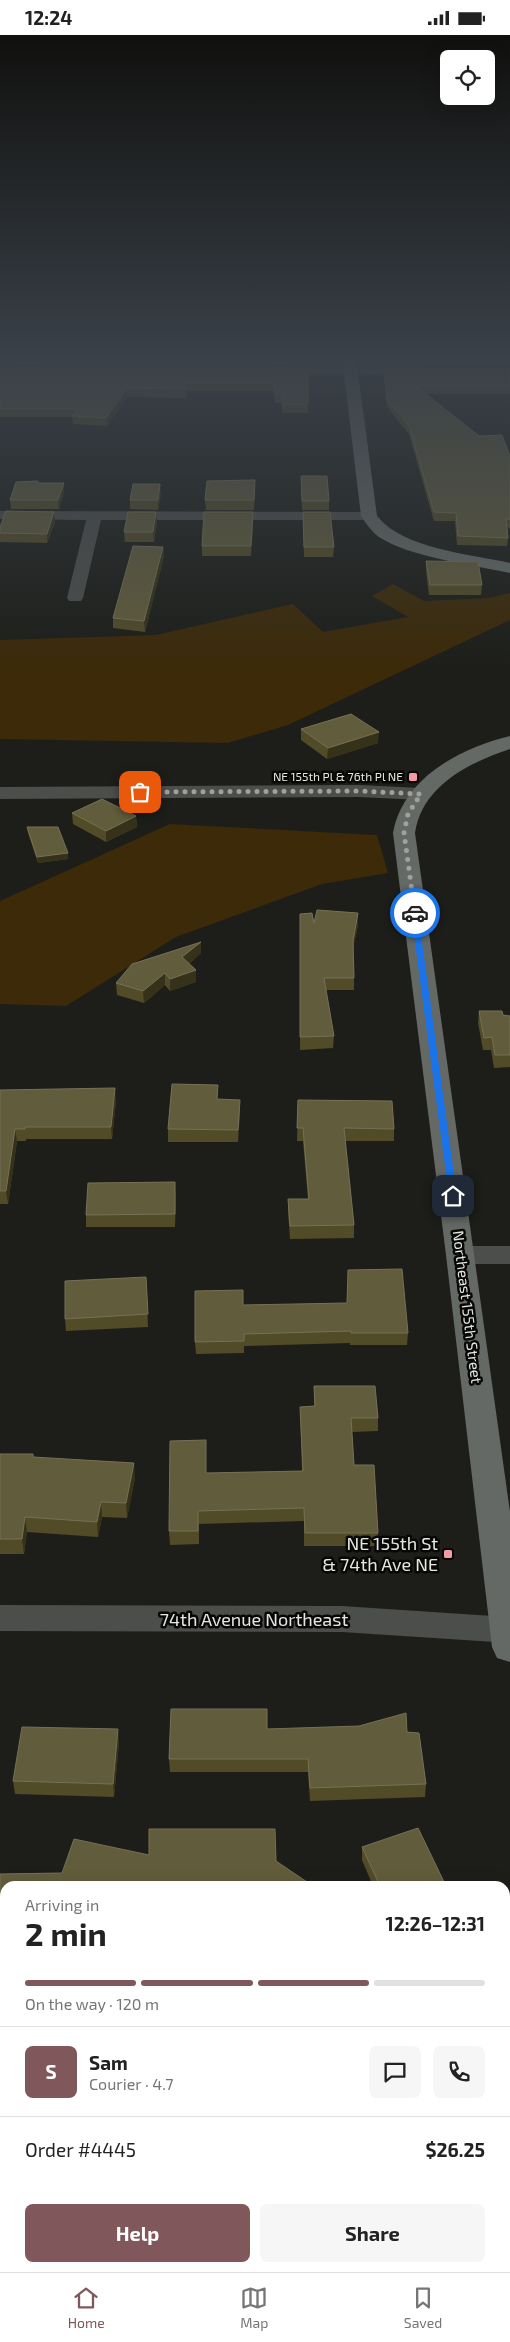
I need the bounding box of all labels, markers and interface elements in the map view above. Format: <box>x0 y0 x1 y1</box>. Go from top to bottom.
text: 12:24 <box>25 6 72 29</box>
map controls <box>440 50 495 105</box>
button: locate <box>440 50 495 105</box>
place label: NE 155th Pl & 76th Pl NE <box>273 769 403 783</box>
pin <box>119 771 161 813</box>
marker: NE 155th Pl & 76th Pl NE <box>407 771 419 783</box>
icon: bag <box>126 778 154 806</box>
courier <box>390 888 440 938</box>
icon: car <box>401 899 429 927</box>
pin <box>432 1175 474 1217</box>
icon: home <box>439 1182 467 1210</box>
street label: Northeast 155th Street <box>450 1229 486 1385</box>
place label: NE 155th St & 74th Ave NE <box>322 1532 438 1575</box>
marker: NE 155th St & 74th Ave NE <box>442 1548 454 1560</box>
street label: 74th Avenue Northeast <box>160 1608 348 1630</box>
text: Arriving in <box>25 1895 99 1914</box>
text: 12:26–12:31 <box>385 1912 485 1935</box>
text: 2 min <box>25 1914 107 1952</box>
text: On the way · 120 m <box>25 1994 159 2013</box>
button: chat <box>369 2046 421 2098</box>
button: phone <box>433 2046 485 2098</box>
text: Sam <box>89 2051 128 2074</box>
text: S <box>45 2060 57 2083</box>
text: Courier · 4.7 <box>89 2074 173 2093</box>
text: Order #4445 <box>25 2138 136 2161</box>
text: $26.25 <box>426 2138 485 2161</box>
button: Help <box>25 2204 250 2262</box>
button: Share <box>260 2204 485 2262</box>
tab: Home <box>68 2284 105 2331</box>
tab: Map <box>240 2284 268 2331</box>
tab: Saved <box>404 2284 442 2331</box>

